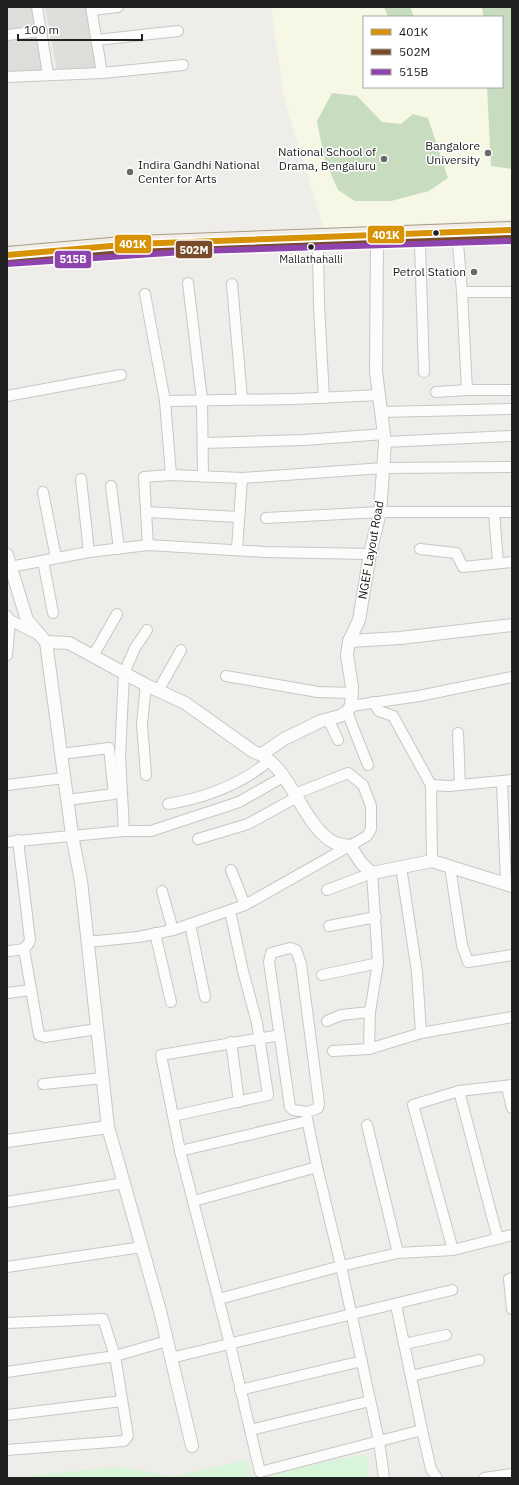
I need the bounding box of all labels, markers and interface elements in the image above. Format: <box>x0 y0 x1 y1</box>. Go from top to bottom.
scale bar <box>18 16 142 42</box>
legend <box>363 16 503 88</box>
text: 100 m <box>24 22 59 37</box>
text: 401K <box>399 24 429 39</box>
text: 502M <box>399 44 430 59</box>
text: 515B <box>399 64 429 79</box>
place label: Bangalore University <box>425 138 480 167</box>
place label: National School of Drama, Bengaluru <box>278 144 376 173</box>
marker: Bangalore University <box>483 148 493 158</box>
marker: National School of Drama, Bengaluru <box>379 154 389 164</box>
place label: Indira Gandhi National Center for Arts <box>138 157 260 186</box>
marker: Indira Gandhi National Center for Arts <box>125 167 135 177</box>
line badge: 401K <box>367 225 405 244</box>
text: 401K <box>372 228 400 242</box>
unlabelled marker <box>431 228 441 238</box>
line badge: 401K <box>114 234 152 254</box>
text: 401K <box>119 237 147 251</box>
line badge: 502M <box>175 240 213 259</box>
marker: Mallathahalli <box>306 242 316 252</box>
text: 502M <box>180 243 208 257</box>
line badge: 515B <box>54 250 92 269</box>
text: 515B <box>59 252 87 266</box>
place label: Mallathahalli <box>279 252 343 266</box>
place label: Petrol Station <box>393 264 466 279</box>
marker: Petrol Station <box>469 267 479 277</box>
street label: NGEF Layout Road <box>354 499 387 600</box>

